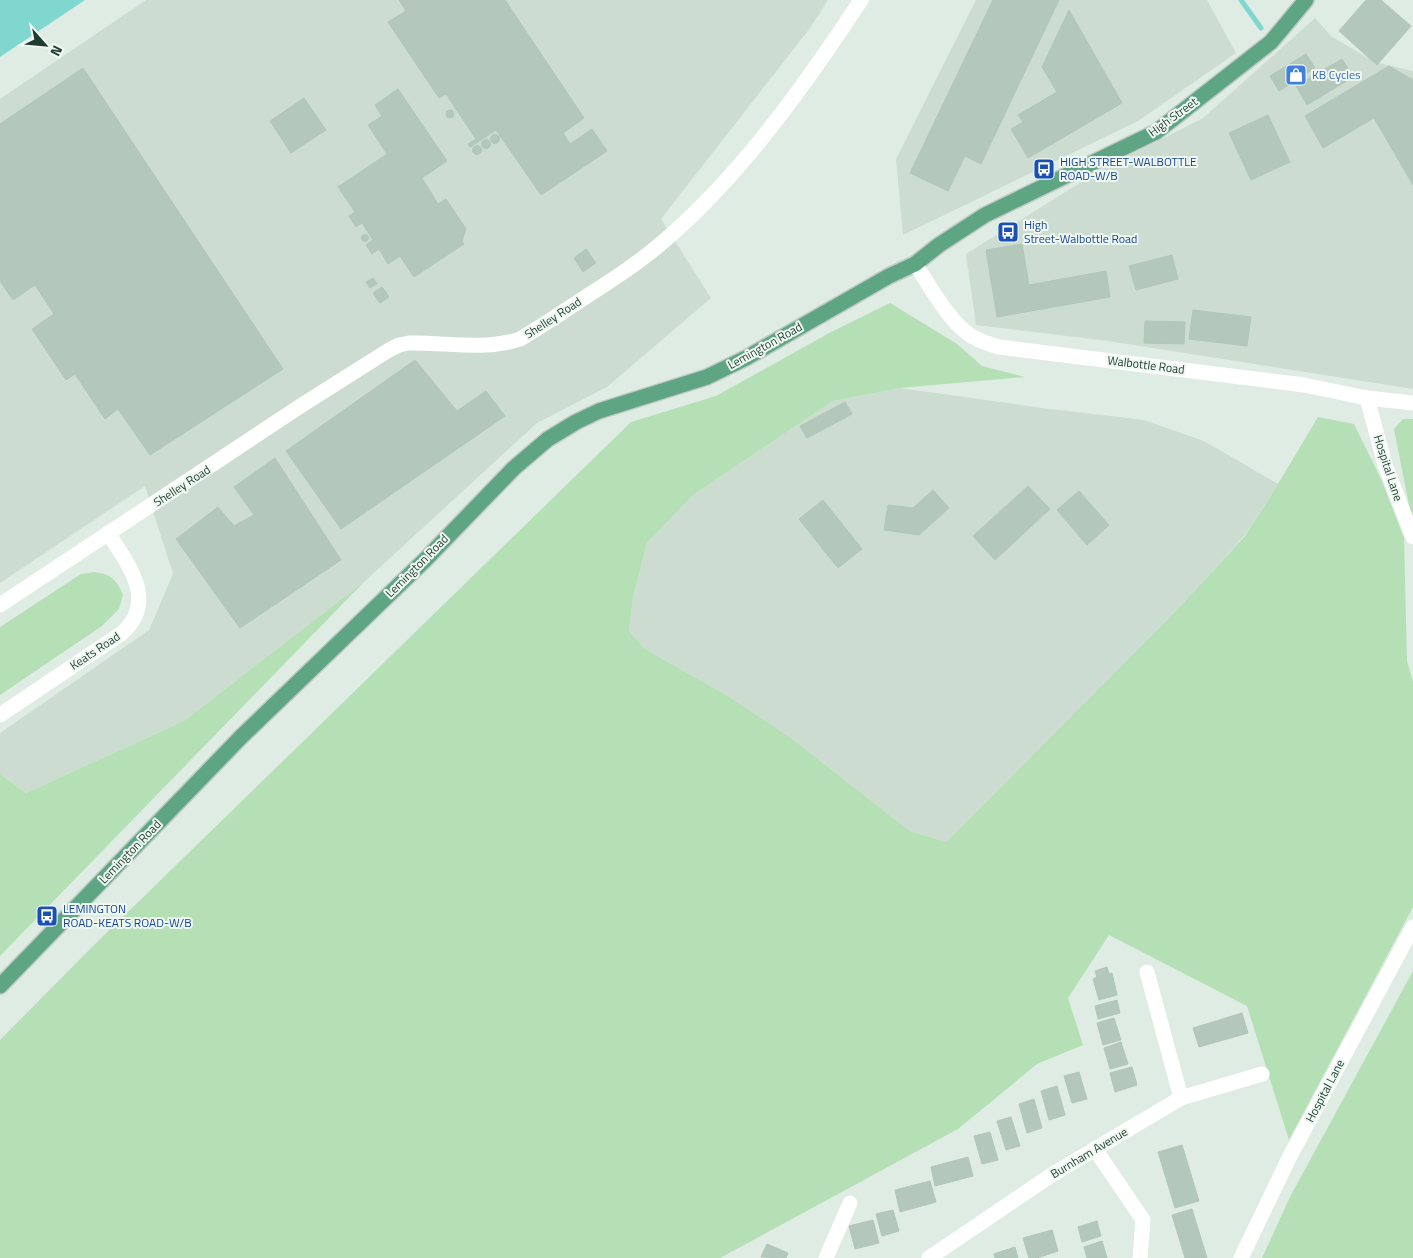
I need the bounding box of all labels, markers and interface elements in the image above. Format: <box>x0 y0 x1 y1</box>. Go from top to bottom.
north arrow <box>20 20 70 70</box>
text: N <box>45 42 69 60</box>
shop icon: KB Cycles <box>1284 63 1308 87</box>
place label: KB Cycles <box>1312 65 1361 84</box>
street label: High Street <box>1144 92 1202 141</box>
place label: HIGH STREET-WALBOTTLE ROAD-W/B <box>1060 152 1197 185</box>
bus stop icon: HIGH STREET-WALBOTTLE ROAD-W/B <box>1032 157 1056 181</box>
place label: High Street-Walbottle Road <box>1024 215 1137 248</box>
bus stop icon: High Street-Walbottle Road <box>996 220 1020 244</box>
street label: Shelley Road <box>520 292 585 343</box>
street label: Lemington Road <box>724 317 806 374</box>
street label: Walbottle Road <box>1106 350 1186 379</box>
street label: Hospital Lane <box>1369 432 1408 504</box>
street label: Shelley Road <box>149 460 214 511</box>
street label: Lemington Road <box>381 530 453 602</box>
street label: Keats Road <box>66 627 124 674</box>
street label: Lemington Road <box>94 815 165 888</box>
place label: LEMINGTON ROAD-KEATS ROAD-W/B <box>63 899 192 932</box>
bus stop icon: LEMINGTON ROAD-KEATS ROAD-W/B <box>35 904 59 928</box>
street label: Hospital Lane <box>1300 1056 1349 1126</box>
street label: Burnham Avenue <box>1047 1122 1131 1183</box>

